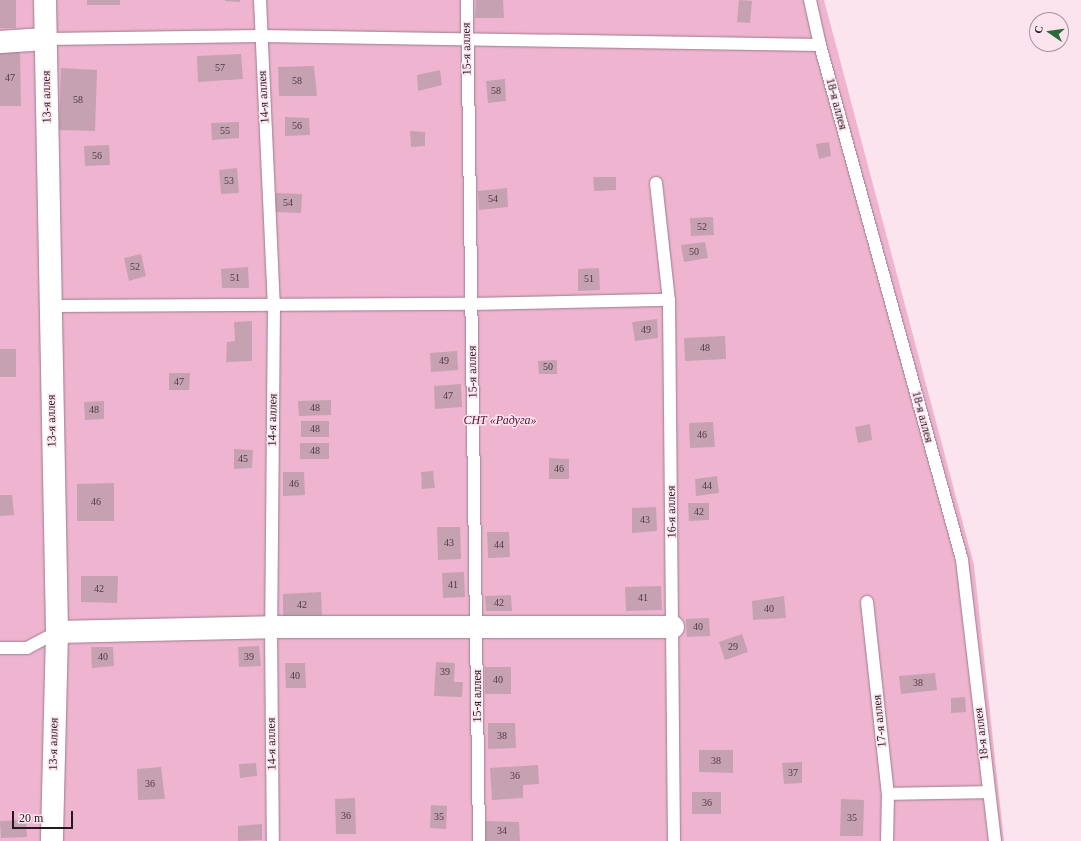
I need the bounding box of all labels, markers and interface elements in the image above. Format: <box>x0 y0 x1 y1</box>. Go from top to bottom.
north arrow <box>1029 12 1069 52</box>
street label: 15-я аллея <box>459 22 475 76</box>
text: С <box>1032 24 1045 35</box>
house number: 57 <box>215 62 225 74</box>
street label: 13-я аллея <box>39 70 55 124</box>
street label: 14-я аллея <box>255 70 273 124</box>
house number: 47 <box>5 72 15 84</box>
house number: 58 <box>292 75 302 87</box>
street label: 18-я аллея <box>822 77 850 131</box>
house number: 58 <box>491 85 501 97</box>
house number: 58 <box>73 94 83 106</box>
house number: 56 <box>292 120 302 132</box>
house number: 55 <box>220 125 230 137</box>
house number: 56 <box>92 150 102 162</box>
house number: 53 <box>224 175 234 187</box>
house number: 54 <box>488 193 498 205</box>
house number: 54 <box>283 197 293 209</box>
house number: 52 <box>697 221 707 233</box>
house number: 50 <box>689 246 699 258</box>
house number: 52 <box>130 261 140 273</box>
house number: 51 <box>230 272 240 284</box>
house number: 51 <box>584 273 594 285</box>
house number: 49 <box>641 324 651 336</box>
house number: 48 <box>700 342 710 354</box>
street label: 15-я аллея <box>465 345 481 399</box>
house number: 49 <box>439 355 449 367</box>
house number: 50 <box>543 361 553 373</box>
house number: 47 <box>174 376 184 388</box>
house number: 47 <box>443 390 453 402</box>
street label: 18-я аллея <box>908 390 936 444</box>
street label: 14-я аллея <box>265 393 281 447</box>
street label: 13-я аллея <box>44 394 60 448</box>
house number: 48 <box>310 402 320 414</box>
house number: 48 <box>89 404 99 416</box>
park label: СНТ «Радуга» <box>463 414 537 428</box>
house number: 48 <box>310 423 320 435</box>
house number: 46 <box>697 429 707 441</box>
house number: 48 <box>310 445 320 457</box>
house number: 45 <box>238 453 248 465</box>
house number: 46 <box>554 463 564 475</box>
house number: 46 <box>289 478 299 490</box>
house number: 44 <box>702 480 712 492</box>
street label: 16-я аллея <box>664 485 680 539</box>
house number: 46 <box>91 496 101 508</box>
house number: 42 <box>694 506 704 518</box>
house number: 43 <box>640 514 650 526</box>
house number: 43 <box>444 537 454 549</box>
house number: 44 <box>494 539 504 551</box>
house number: 41 <box>448 579 458 591</box>
house number: 42 <box>94 583 104 595</box>
house number: 41 <box>638 592 648 604</box>
house number: 42 <box>494 597 504 609</box>
house number: 42 <box>297 599 307 611</box>
house number: 40 <box>764 603 774 615</box>
house number: 40 <box>693 621 703 633</box>
house number: 29 <box>728 641 738 653</box>
house number: 40 <box>98 651 108 663</box>
house number: 39 <box>244 651 254 663</box>
house number: 39 <box>440 666 450 678</box>
house number: 40 <box>290 670 300 682</box>
street label: 15-я аллея <box>471 670 485 722</box>
house number: 40 <box>493 674 503 686</box>
house number: 38 <box>913 677 923 689</box>
street label: 17-я аллея <box>870 694 890 748</box>
street label: 18-я аллея <box>972 707 992 761</box>
street label: 13-я аллея <box>46 717 62 771</box>
street label: 14-я аллея <box>264 717 280 771</box>
house number: 38 <box>497 730 507 742</box>
house number: 38 <box>711 755 721 767</box>
house number: 37 <box>788 767 798 779</box>
house number: 36 <box>510 770 520 782</box>
house number: 36 <box>145 778 155 790</box>
house number: 36 <box>702 797 712 809</box>
scale bar <box>14 803 75 829</box>
house number: 36 <box>341 810 351 822</box>
text: 20 m <box>19 811 43 825</box>
house number: 35 <box>434 811 444 823</box>
house number: 35 <box>847 812 857 824</box>
house number: 34 <box>497 825 507 837</box>

